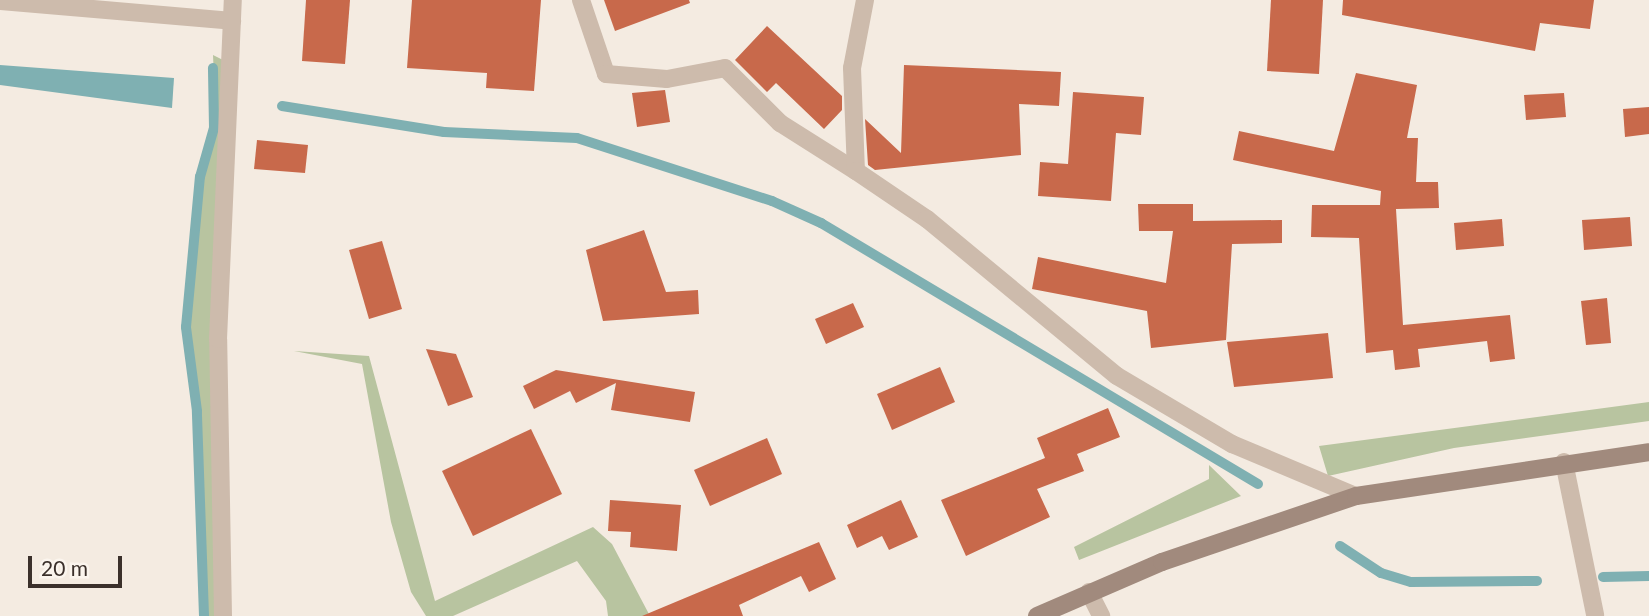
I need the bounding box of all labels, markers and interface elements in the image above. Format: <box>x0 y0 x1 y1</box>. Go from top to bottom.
scale bar <box>32 542 126 586</box>
text: 20 m <box>41 555 88 580</box>

